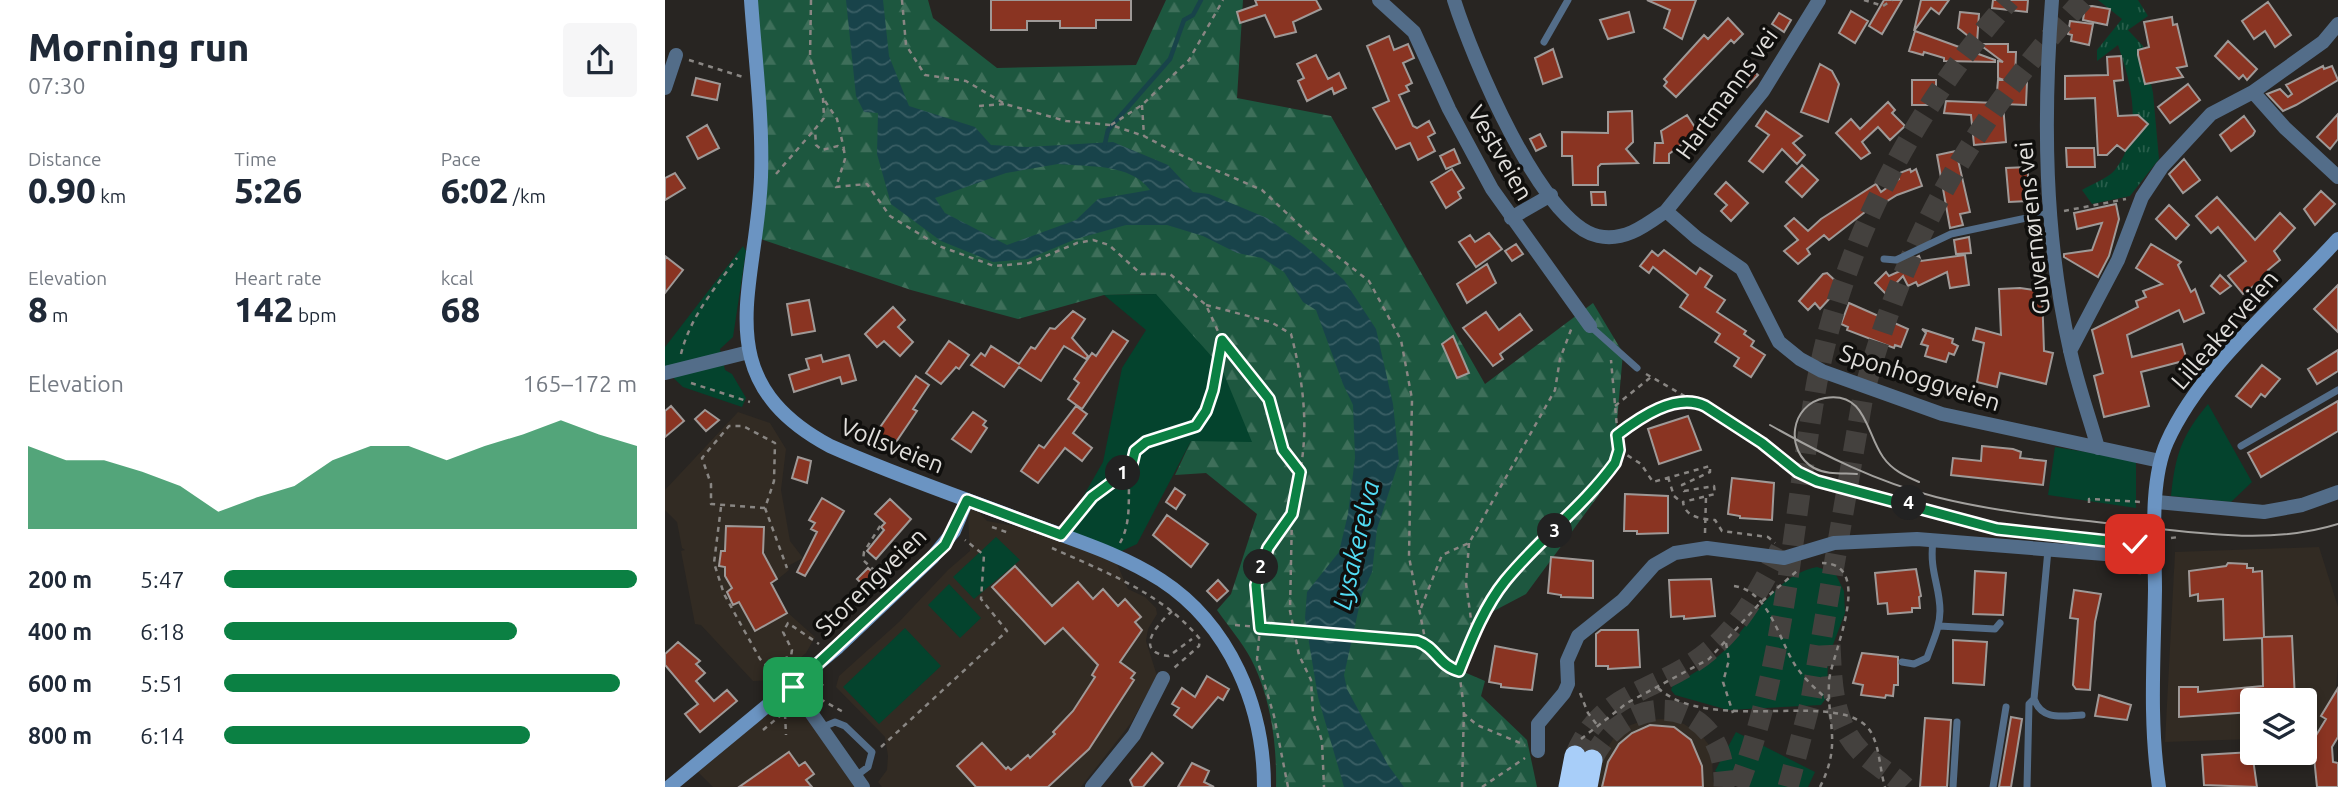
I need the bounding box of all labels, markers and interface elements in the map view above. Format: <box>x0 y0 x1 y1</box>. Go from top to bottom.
button: share <box>563 23 637 97</box>
street label: Hartmanns vei <box>1670 23 1783 164</box>
text: Morning run <box>28 26 249 68</box>
text: 07:30 <box>28 73 86 98</box>
street label: Vestveien <box>1462 100 1538 205</box>
street label: Guvernørens vei <box>2010 140 2055 316</box>
text: Distance <box>28 148 102 170</box>
text: Time <box>234 148 277 170</box>
text: Pace <box>441 148 481 170</box>
text: 0.90 <box>28 170 96 210</box>
text: 5:26 <box>234 170 302 210</box>
text: 6:02 <box>441 170 509 210</box>
text: km <box>96 185 126 207</box>
text: /km <box>509 185 546 207</box>
street label: Lilleakerveien <box>2166 265 2284 395</box>
text: Elevation <box>28 267 107 289</box>
text: Heart rate <box>234 267 322 289</box>
text: kcal <box>441 267 473 289</box>
text: 8 <box>28 289 48 329</box>
text: 142 <box>234 289 294 329</box>
text: 68 <box>441 289 480 329</box>
text: m <box>48 304 69 326</box>
text: bpm <box>294 304 337 326</box>
street label: Sponhoggveien <box>1836 339 2004 416</box>
text: Elevation <box>28 371 124 396</box>
text: 165–172 m <box>523 371 637 396</box>
street label: Vollsveien <box>837 413 948 478</box>
pin: 1 <box>1105 456 1141 490</box>
text: 1 <box>1117 461 1128 483</box>
water label: Lysakerelva <box>1327 478 1384 612</box>
pin: 4 <box>1891 486 1927 520</box>
text: 4 <box>1903 491 1914 513</box>
pin: 3 <box>1537 514 1573 548</box>
pin <box>2105 514 2165 574</box>
text: 3 <box>1549 519 1560 541</box>
street label: Storengveien <box>810 522 932 641</box>
icon: check <box>2116 525 2154 563</box>
pin: 2 <box>1243 550 1279 584</box>
text: 2 <box>1255 555 1266 577</box>
text: 200 m <box>28 567 92 592</box>
text: 5:47 <box>140 567 185 592</box>
text: 400 m <box>28 619 92 644</box>
text: 6:18 <box>140 619 185 644</box>
pin <box>763 657 823 717</box>
icon: arrive <box>774 668 812 706</box>
text: 600 m <box>28 671 92 696</box>
text: 5:51 <box>140 671 185 696</box>
map controls <box>2240 688 2317 765</box>
button: layers <box>2240 688 2317 765</box>
text: 800 m <box>28 723 92 748</box>
text: 6:14 <box>140 723 185 748</box>

